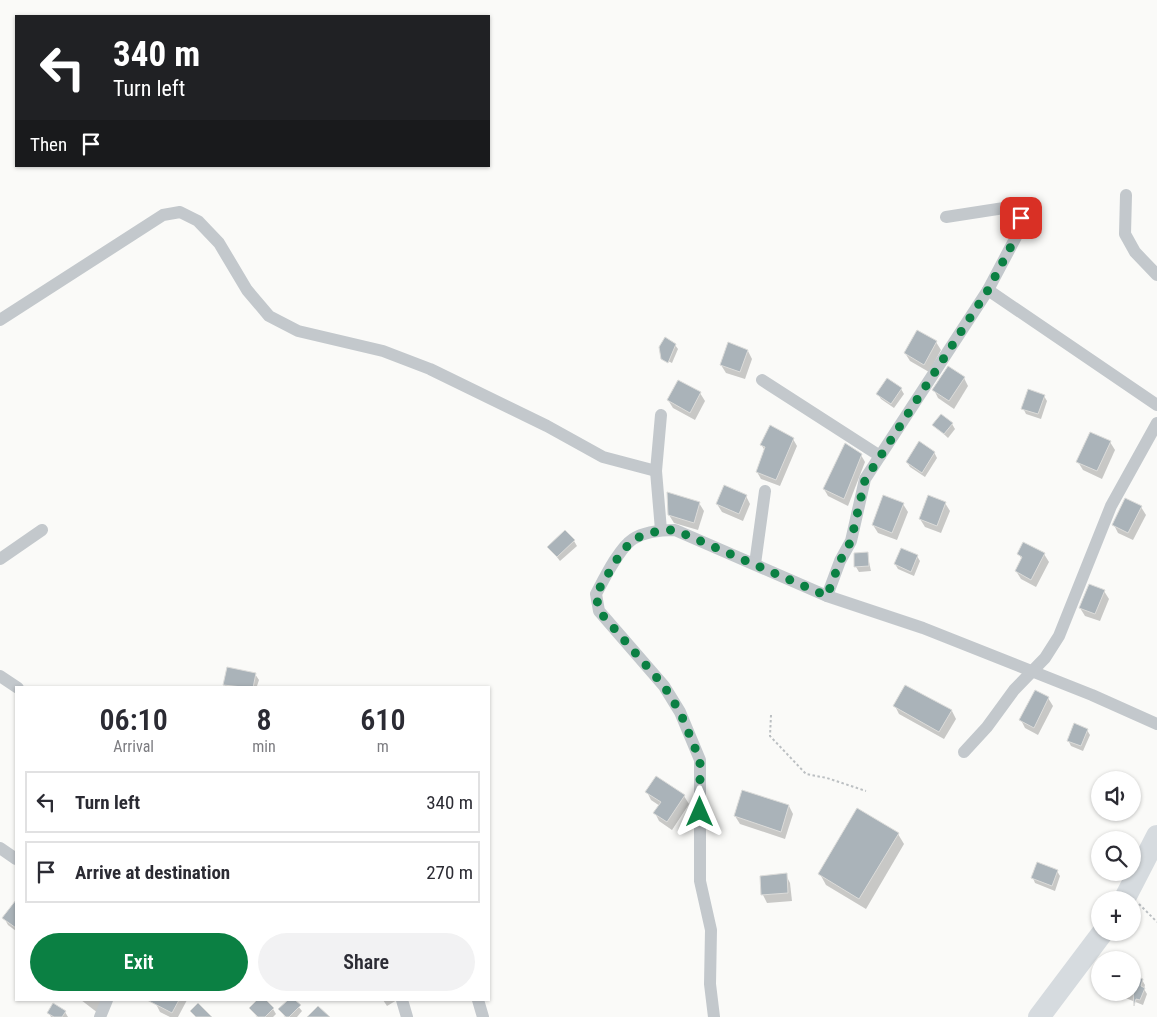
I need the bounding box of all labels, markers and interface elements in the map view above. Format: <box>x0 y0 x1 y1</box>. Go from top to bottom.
text: 340 m <box>113 34 200 75</box>
icon: left <box>30 35 95 100</box>
text: Turn left <box>113 76 185 101</box>
icon: arrive <box>77 130 105 158</box>
text: Then <box>30 133 67 156</box>
pin <box>1000 197 1042 239</box>
icon: arrive <box>1007 204 1035 232</box>
text: 06:10 <box>99 702 168 737</box>
text: 8 <box>256 702 272 737</box>
text: 610 <box>360 702 405 737</box>
text: Arrival <box>113 737 154 756</box>
text: min <box>252 737 276 756</box>
text: m <box>377 737 389 756</box>
map controls <box>1091 771 1141 1001</box>
button: sound <box>1091 771 1141 821</box>
position arrow <box>673 785 725 837</box>
icon: left <box>32 788 60 816</box>
text: Turn left <box>75 791 140 814</box>
text: 340 m <box>426 791 473 814</box>
button: search <box>1091 831 1141 881</box>
icon: arrive <box>32 858 60 886</box>
text: Arrive at destination <box>75 861 230 884</box>
text: 270 m <box>426 861 473 884</box>
button: + <box>1091 891 1141 941</box>
button: Exit <box>30 933 248 991</box>
button: Share <box>258 933 475 991</box>
button: − <box>1091 951 1141 1001</box>

